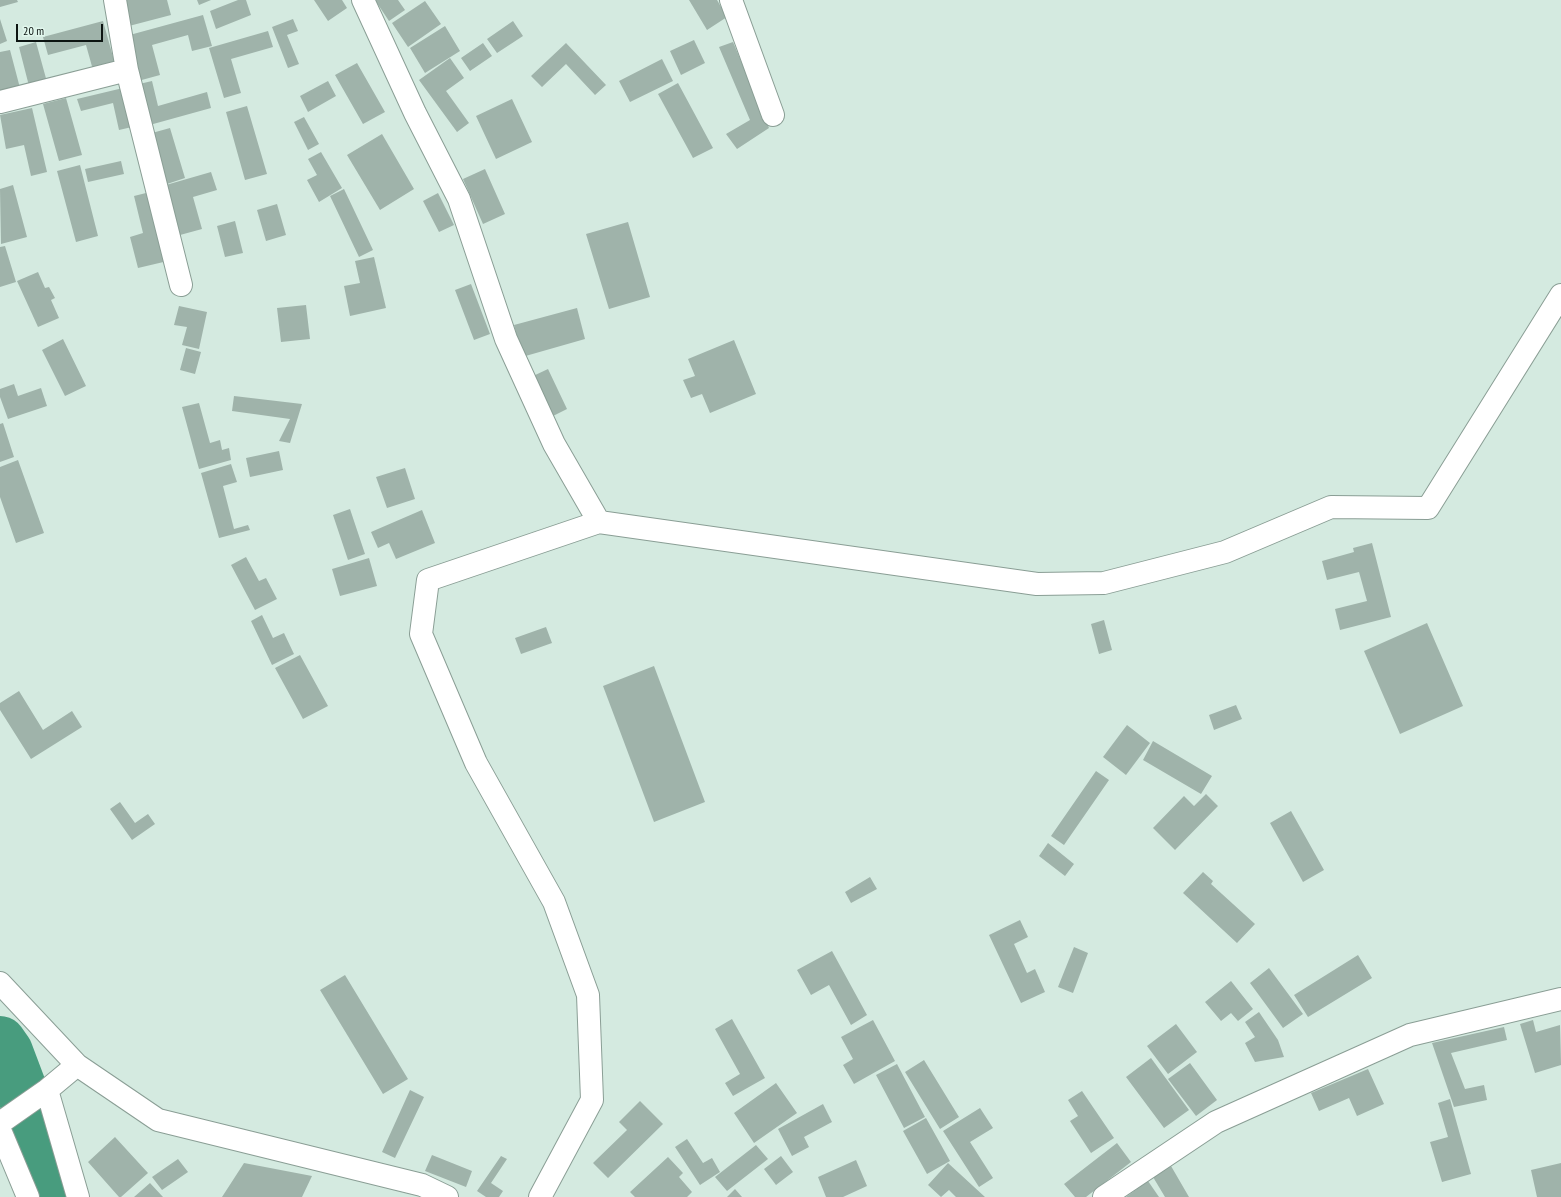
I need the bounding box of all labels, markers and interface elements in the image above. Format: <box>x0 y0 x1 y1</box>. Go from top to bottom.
scale bar <box>18 16 105 42</box>
text: 20 m <box>23 23 44 38</box>

